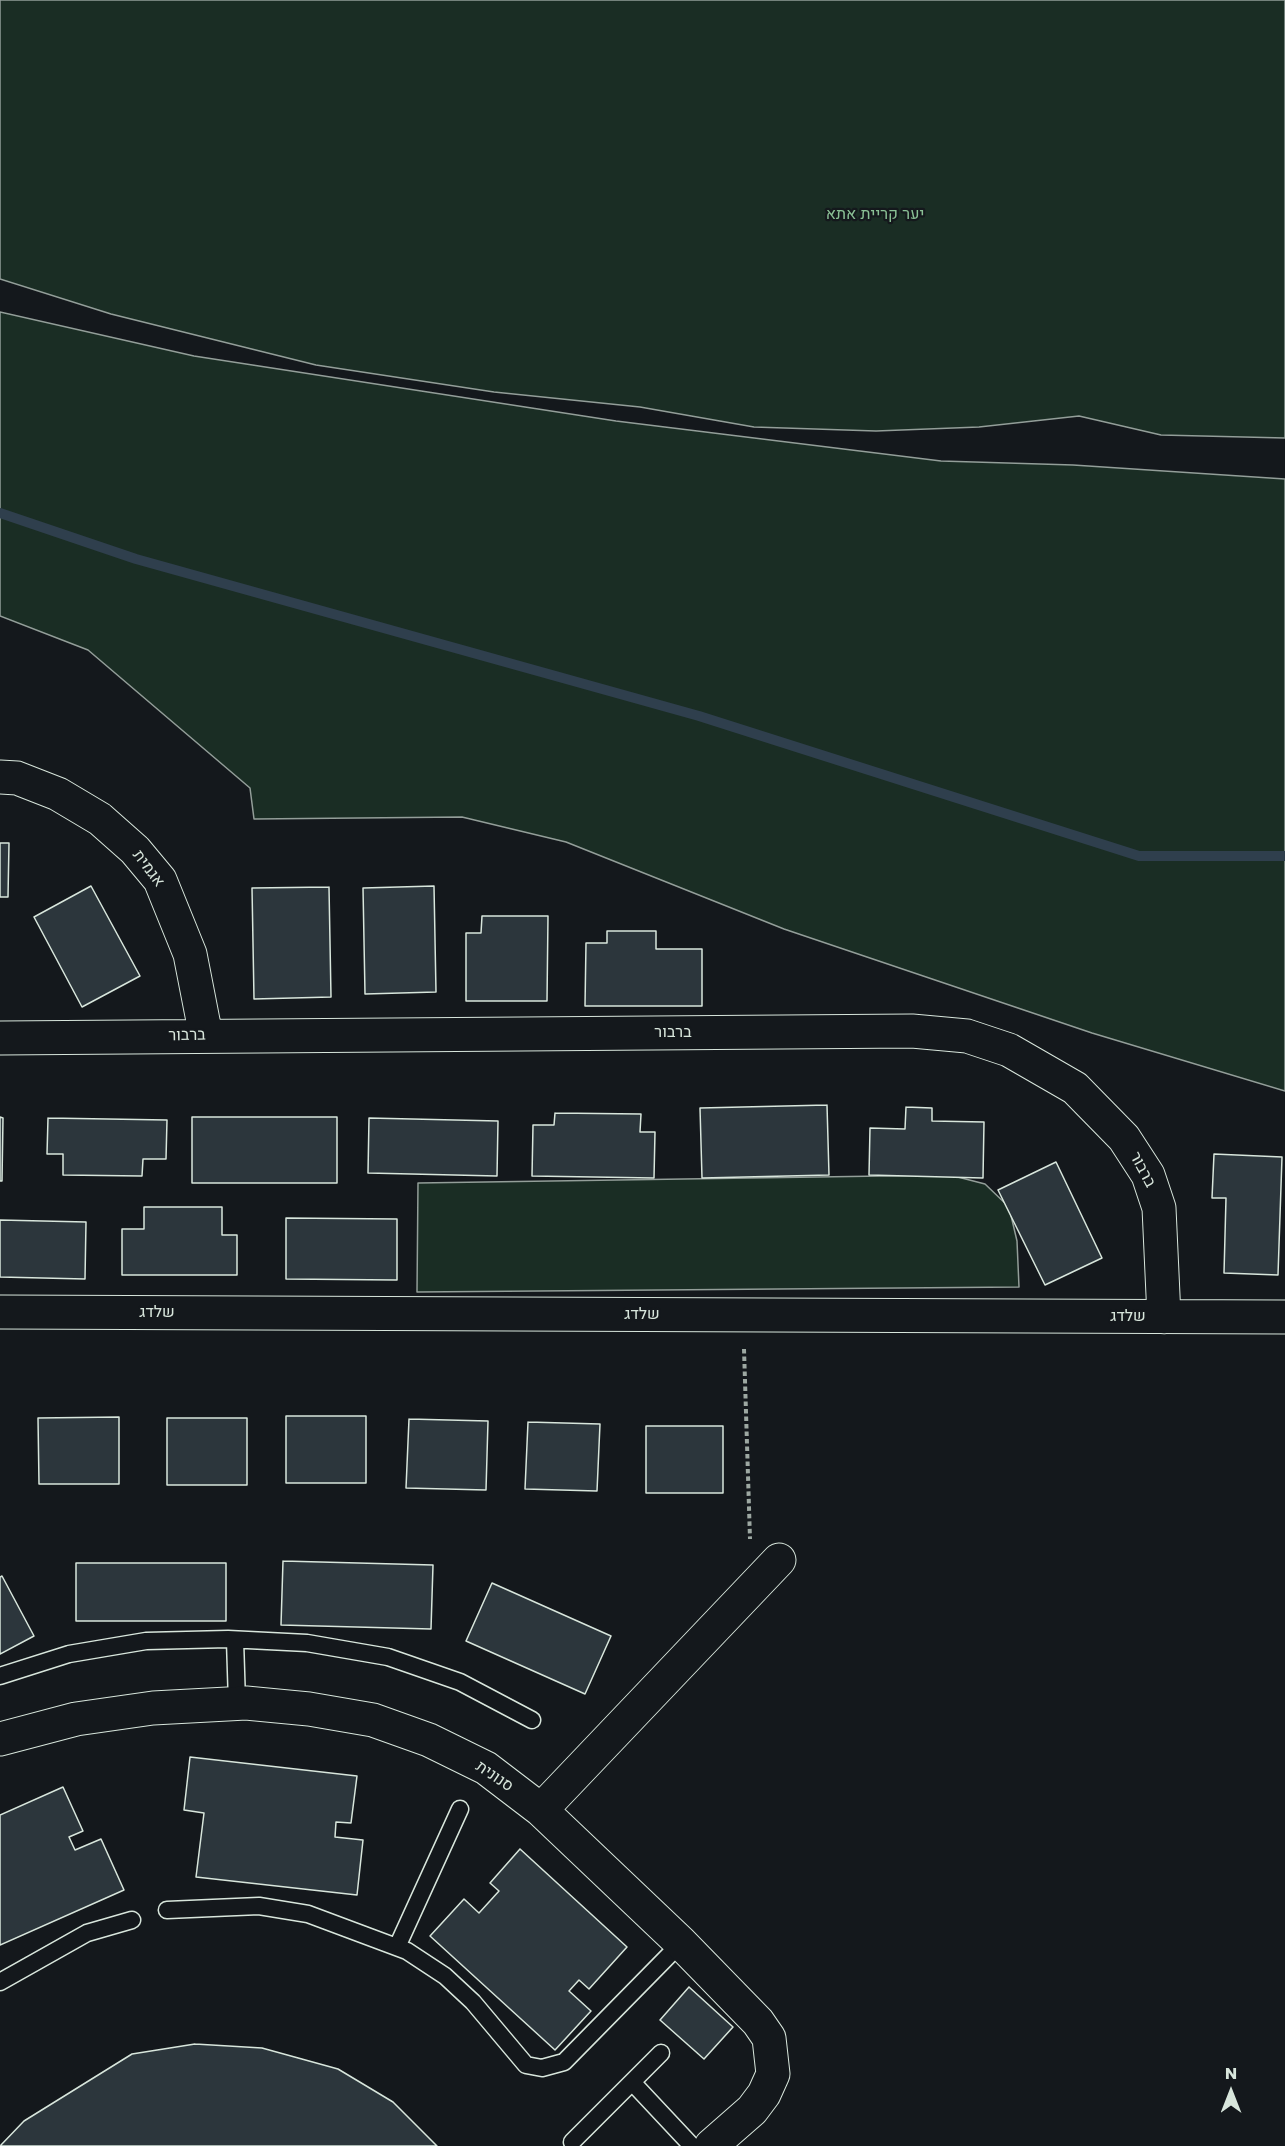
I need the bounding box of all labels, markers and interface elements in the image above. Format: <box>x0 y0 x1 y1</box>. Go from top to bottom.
park label: יער קריית אתא <box>826 205 924 225</box>
street label: אגמית <box>128 847 168 891</box>
street label: ברבור <box>654 1023 692 1043</box>
street label: ברבור <box>168 1026 206 1046</box>
street label: ברבור <box>1125 1149 1159 1191</box>
street label: שלדג <box>139 1303 175 1323</box>
street label: שלדג <box>624 1305 660 1325</box>
street label: שלדג <box>1110 1307 1146 1327</box>
street label: סנונית <box>472 1757 516 1797</box>
north arrow <box>1201 2062 1261 2122</box>
text: N <box>1225 2062 1237 2085</box>

